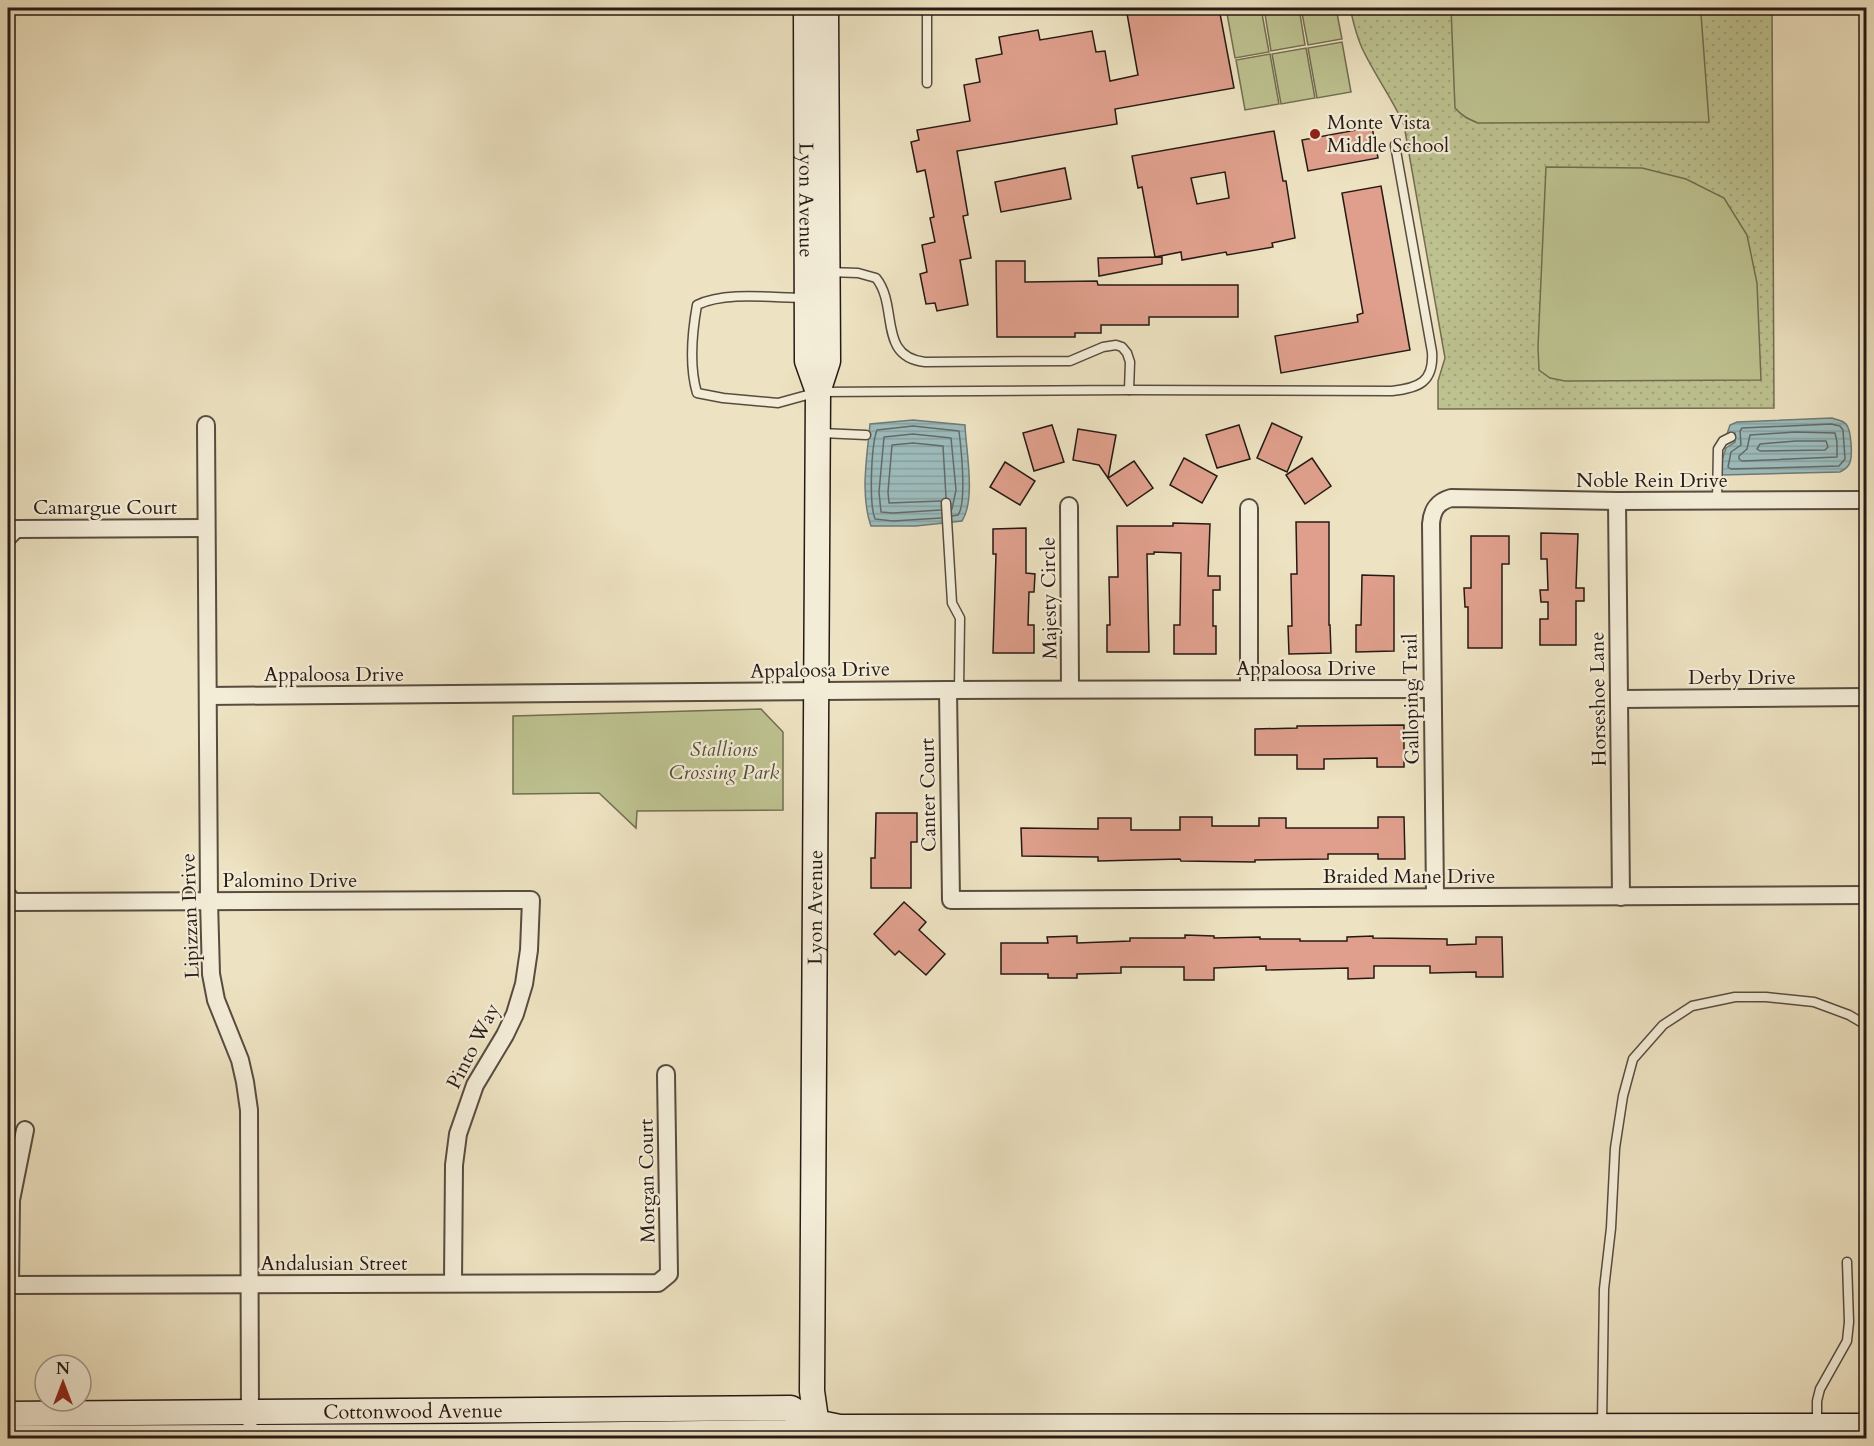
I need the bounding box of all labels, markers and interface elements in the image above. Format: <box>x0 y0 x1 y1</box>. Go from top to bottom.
place label: Monte Vista Middle School <box>1327 109 1449 159</box>
marker: Monte Vista Middle School <box>1308 127 1322 141</box>
street label: Lyon Avenue <box>793 142 820 258</box>
street label: Noble Rein Drive <box>1576 467 1728 494</box>
street label: Camargue Court <box>33 494 178 521</box>
street label: Majesty Circle <box>1034 536 1064 660</box>
street label: Horseshoe Lane <box>1583 631 1613 767</box>
street label: Galloping Trail <box>1396 633 1426 765</box>
street label: Appaloosa Drive <box>750 655 890 685</box>
street label: Appaloosa Drive <box>1236 655 1376 682</box>
street label: Appaloosa Drive <box>264 661 404 688</box>
street label: Derby Drive <box>1688 664 1796 691</box>
park label: Stallions Crossing Park <box>669 736 779 786</box>
street label: Canter Court <box>913 737 942 852</box>
street label: Lyon Avenue <box>801 850 829 965</box>
street label: Lipizzan Drive <box>174 853 206 979</box>
street label: Braided Mane Drive <box>1323 863 1495 890</box>
street label: Palomino Drive <box>223 867 357 894</box>
street label: Pinto Way <box>440 998 506 1093</box>
street label: Morgan Court <box>632 1118 662 1243</box>
street label: Andalusian Street <box>261 1250 408 1277</box>
north arrow <box>33 1353 93 1413</box>
text: N <box>56 1358 70 1380</box>
street label: Cottonwood Avenue <box>323 1397 503 1425</box>

